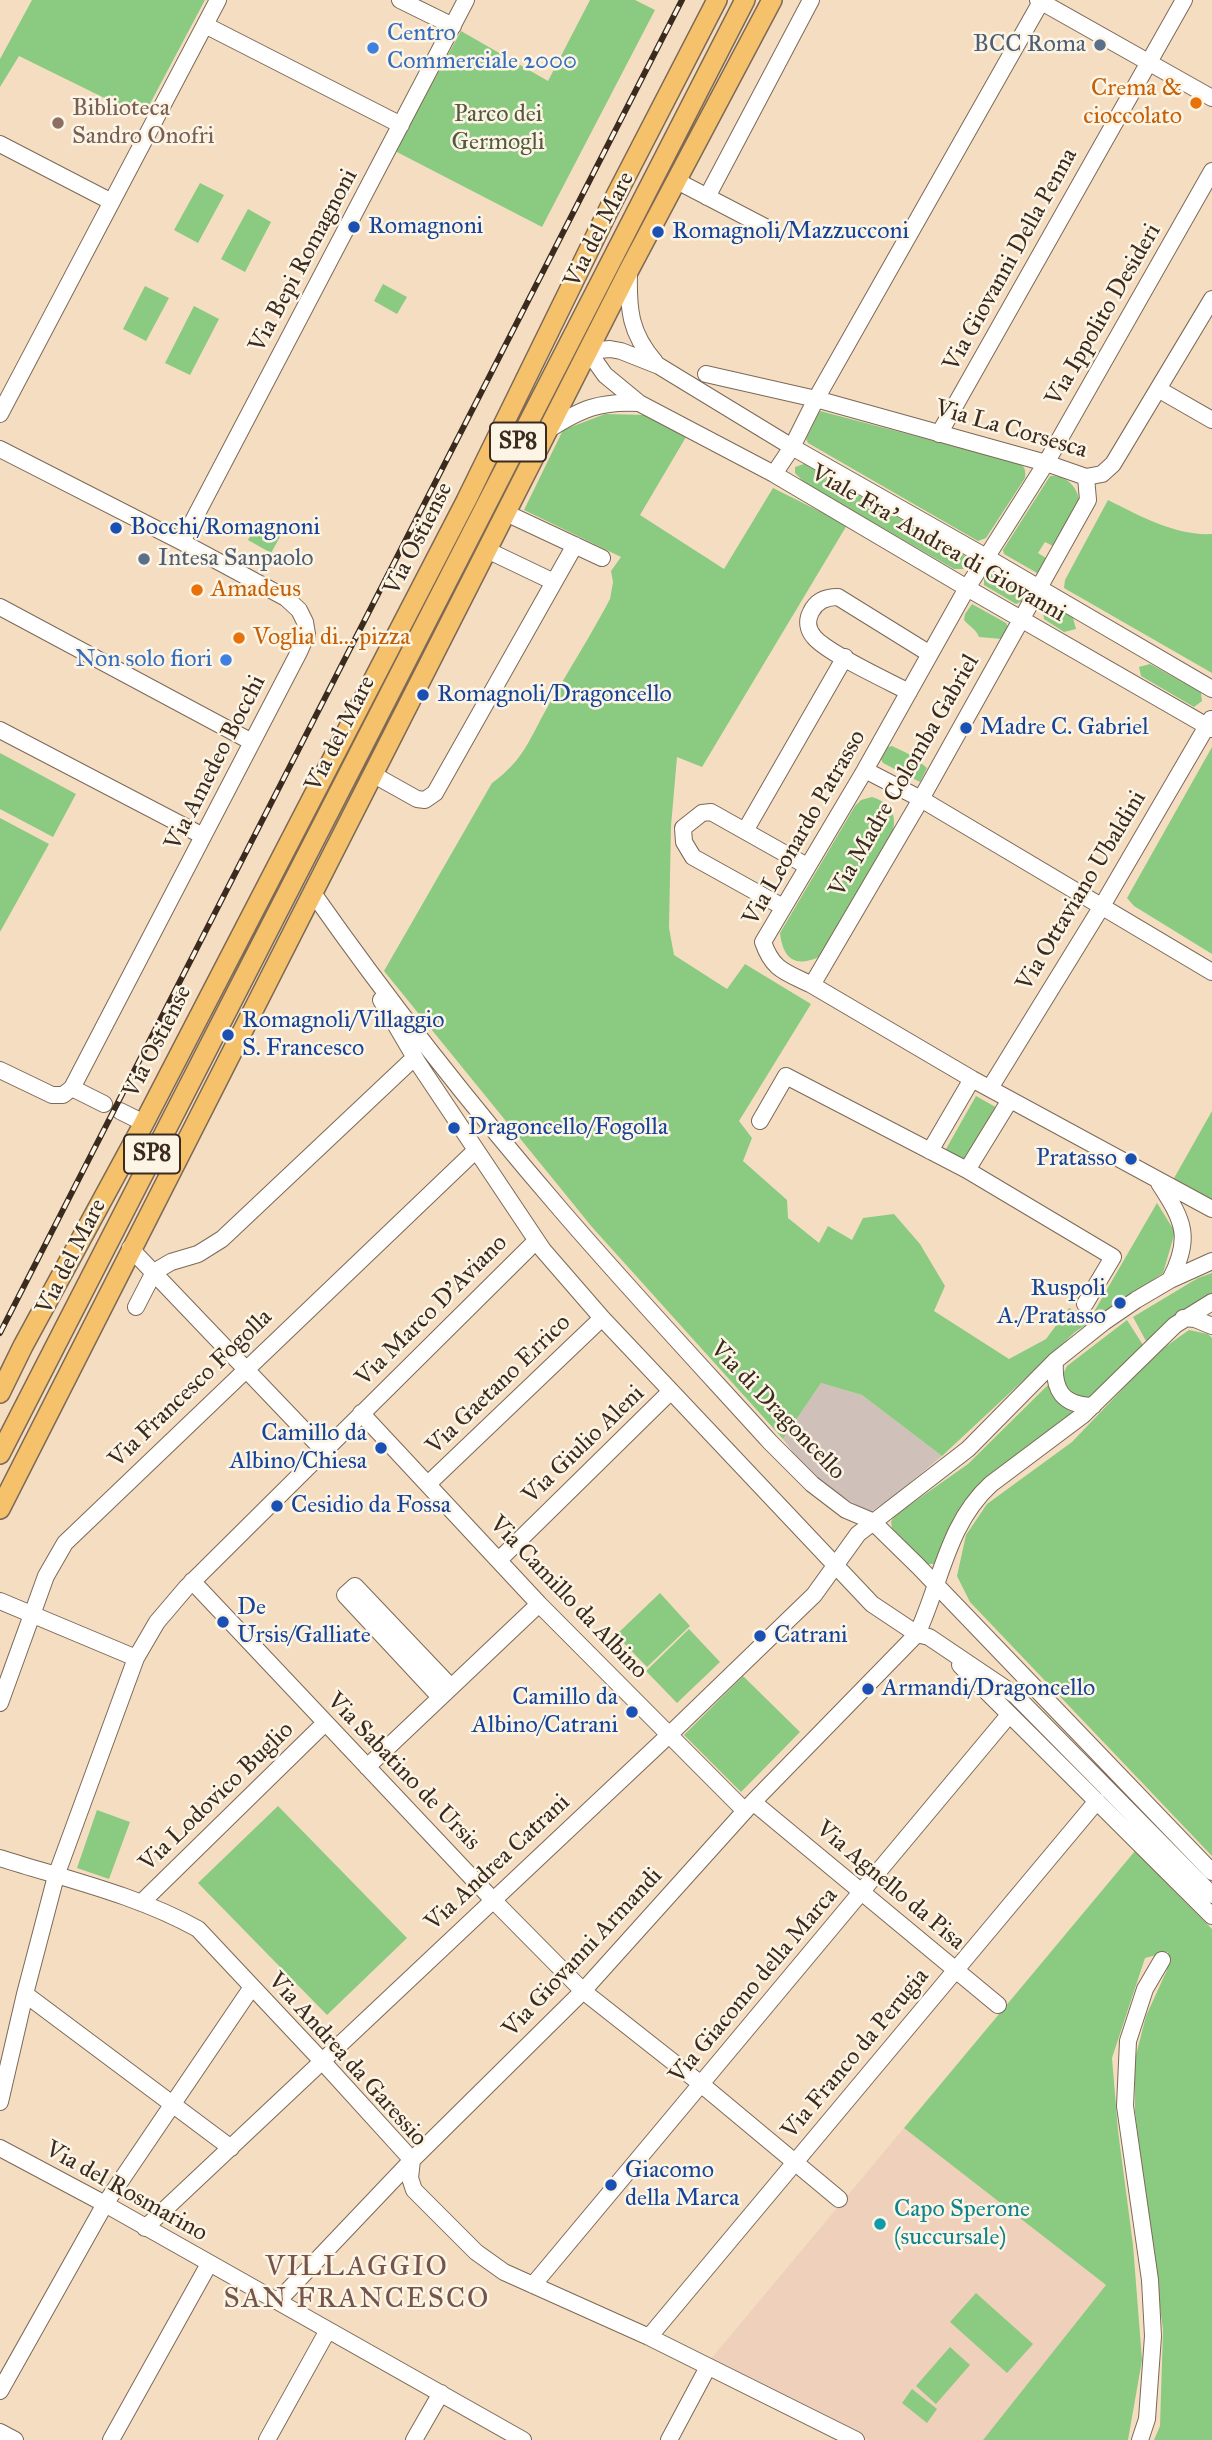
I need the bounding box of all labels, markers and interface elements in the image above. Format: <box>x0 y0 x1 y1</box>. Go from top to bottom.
place label: Centro Commerciale 2000 <box>387 20 577 76</box>
place label: BCC Roma <box>973 31 1086 59</box>
marker: BCC Roma <box>1092 37 1108 53</box>
marker: Centro Commerciale 2000 <box>365 40 381 56</box>
place label: Crema & cioccolato <box>1083 75 1182 131</box>
place label: Biblioteca Sandro Onofri <box>72 95 214 151</box>
marker: Crema & cioccolato <box>1188 95 1204 111</box>
park label: Parco dei Germogli <box>451 101 545 157</box>
marker: Biblioteca Sandro Onofri <box>50 115 66 131</box>
street label: Via Giovanni Della Penna <box>938 143 1084 377</box>
street label: Via Bepi Romagnoni <box>244 164 364 358</box>
street label: Via del Mare <box>559 167 641 293</box>
place label: Romagnoni <box>368 213 483 241</box>
place label: Romagnoli/Mazzucconi <box>672 218 909 246</box>
marker: Romagnoni <box>346 219 362 235</box>
street label: Via Ippolito Desideri <box>1040 219 1168 411</box>
marker: Romagnoli/Mazzucconi <box>650 224 666 240</box>
street label: Via La Corsesca <box>932 395 1090 465</box>
road number: SP8 <box>490 422 546 462</box>
street label: Viale Fra' Andrea di Giovanni <box>805 459 1071 629</box>
street label: Via Ostiense <box>378 478 460 600</box>
place label: Bocchi/Romagnoni <box>130 514 320 542</box>
marker: Bocchi/Romagnoni <box>108 520 124 536</box>
place label: Intesa Sanpaolo <box>158 545 314 573</box>
marker: Intesa Sanpaolo <box>136 551 152 567</box>
place label: Amadeus <box>211 576 301 604</box>
marker: Amadeus <box>189 582 205 598</box>
place label: Voglia di… pizza <box>253 624 410 652</box>
marker: Voglia di… pizza <box>231 630 247 646</box>
place label: Non solo fiori <box>75 646 212 674</box>
street label: Via Madre Colomba Gabriel <box>824 650 986 902</box>
marker: Non solo fiori <box>218 652 234 668</box>
street label: Via Amedeo Bocchi <box>159 671 273 855</box>
street label: Via del Mare <box>300 671 382 797</box>
place label: Romagnoli/Dragoncello <box>437 681 672 709</box>
marker: Romagnoli/Dragoncello <box>415 687 431 703</box>
place label: Madre C. Gabriel <box>980 714 1149 742</box>
marker: Madre C. Gabriel <box>958 720 974 736</box>
street label: Via Leonardo Patrasso <box>737 725 873 931</box>
street label: Via Ottaviano Ubaldini <box>1011 786 1153 996</box>
street label: Via Ostiense <box>117 981 199 1103</box>
place label: Romagnoli/Villaggio S. Francesco <box>242 1007 445 1063</box>
marker: Romagnoli/Villaggio S. Francesco <box>220 1027 236 1043</box>
place label: Dragoncello/Fogolla <box>468 1114 668 1142</box>
marker: Dragoncello/Fogolla <box>446 1120 462 1136</box>
road number: SP8 <box>124 1134 180 1174</box>
place label: Pratasso <box>1036 1145 1117 1173</box>
marker: Pratasso <box>1123 1151 1139 1167</box>
street label: Via del Mare <box>31 1194 113 1320</box>
street label: Via Marco D'Aviano <box>350 1229 514 1393</box>
place label: Ruspoli A./Pratasso <box>997 1275 1106 1331</box>
marker: Ruspoli A./Pratasso <box>1112 1295 1128 1311</box>
street label: Via Francesco Fogolla <box>103 1304 279 1474</box>
street label: Via Gaetano Errico <box>421 1309 577 1461</box>
street label: Via di Dragoncello <box>703 1335 851 1487</box>
street label: Via Giulio Aleni <box>517 1380 651 1510</box>
place label: Camillo da Albino/Chiesa <box>229 1420 367 1476</box>
marker: Camillo da Albino/Chiesa <box>373 1440 389 1456</box>
place label: Cesidio da Fossa <box>291 1492 451 1520</box>
marker: Cesidio da Fossa <box>269 1498 285 1514</box>
street label: Via Camillo da Albino <box>483 1510 653 1686</box>
place label: De Ursis/Galliate <box>237 1594 371 1650</box>
marker: De Ursis/Galliate <box>215 1614 231 1630</box>
place label: Catrani <box>774 1622 848 1650</box>
marker: Catrani <box>752 1628 768 1644</box>
place label: Armandi/Dragoncello <box>882 1675 1095 1703</box>
marker: Armandi/Dragoncello <box>860 1681 876 1697</box>
place label: Camillo da Albino/Catrani <box>472 1684 618 1740</box>
street label: Via Sabatino de Ursis <box>320 1687 486 1857</box>
marker: Camillo da Albino/Catrani <box>624 1704 640 1720</box>
street label: Via Lodovico Buglio <box>134 1716 300 1878</box>
street label: Via Andrea Catrani <box>420 1788 576 1938</box>
street label: Via Agnello da Pisa <box>810 1815 970 1957</box>
street label: Via Giovanni Armandi <box>497 1862 669 2044</box>
street label: Via Giacomo della Marca <box>664 1882 844 2090</box>
street label: Via Franco da Perugia <box>776 1963 936 2145</box>
street label: Via Andrea da Garessio <box>261 1967 433 2153</box>
street label: Via del Rosmarino <box>40 2135 212 2249</box>
place label: Giacomo della Marca <box>625 2157 739 2213</box>
marker: Giacomo della Marca <box>603 2177 619 2193</box>
place label: Capo Sperone (succursale) <box>894 2196 1030 2252</box>
marker: Capo Sperone (succursale) <box>872 2216 888 2232</box>
district label: VILLAGGIO SAN FRANCESCO <box>225 2251 489 2317</box>

